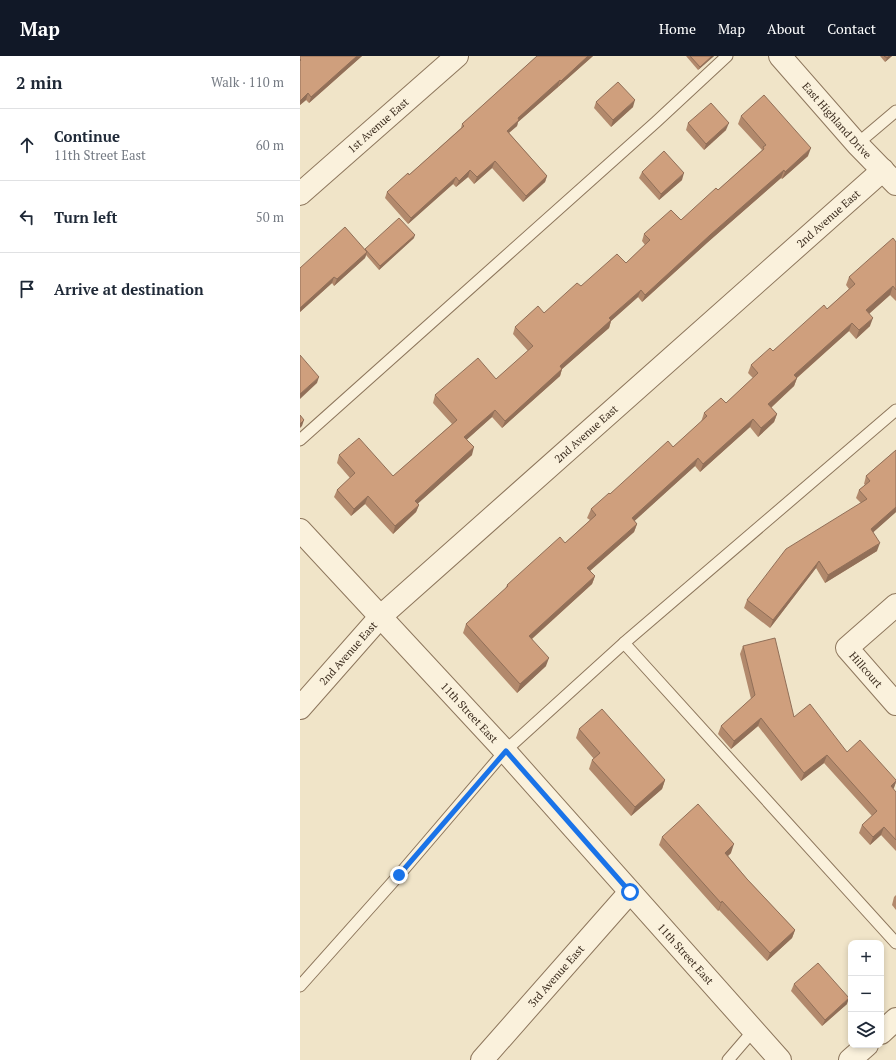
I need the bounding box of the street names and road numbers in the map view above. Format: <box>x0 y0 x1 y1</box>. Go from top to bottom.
street label: East Highland Drive <box>799 79 875 162</box>
street label: 1st Avenue East <box>345 95 412 156</box>
street label: 2nd Avenue East <box>794 187 863 251</box>
street label: 2nd Avenue East <box>551 402 621 466</box>
street label: 2nd Avenue East <box>316 618 380 688</box>
street label: Hillcourt <box>846 649 886 691</box>
street label: 11th Street East <box>438 679 501 746</box>
street label: 11th Street East <box>654 920 717 988</box>
street label: 3rd Avenue East <box>525 942 587 1010</box>

